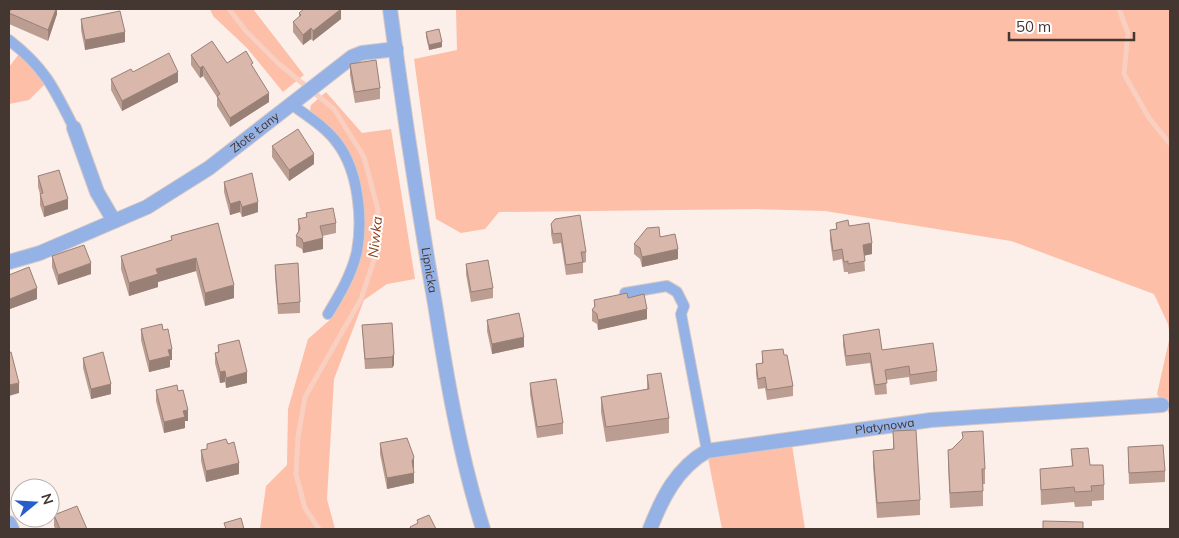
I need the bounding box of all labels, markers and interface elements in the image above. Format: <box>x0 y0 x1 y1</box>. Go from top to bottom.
scale bar <box>1009 10 1134 42</box>
text: 50 m <box>1016 17 1051 36</box>
street label: Złote Łany <box>227 108 282 156</box>
water label: Niwka <box>364 215 386 259</box>
street label: Lipnicka <box>419 246 441 294</box>
street label: Platynowa <box>854 414 915 437</box>
north arrow <box>10 478 60 528</box>
text: N <box>37 491 58 507</box>

